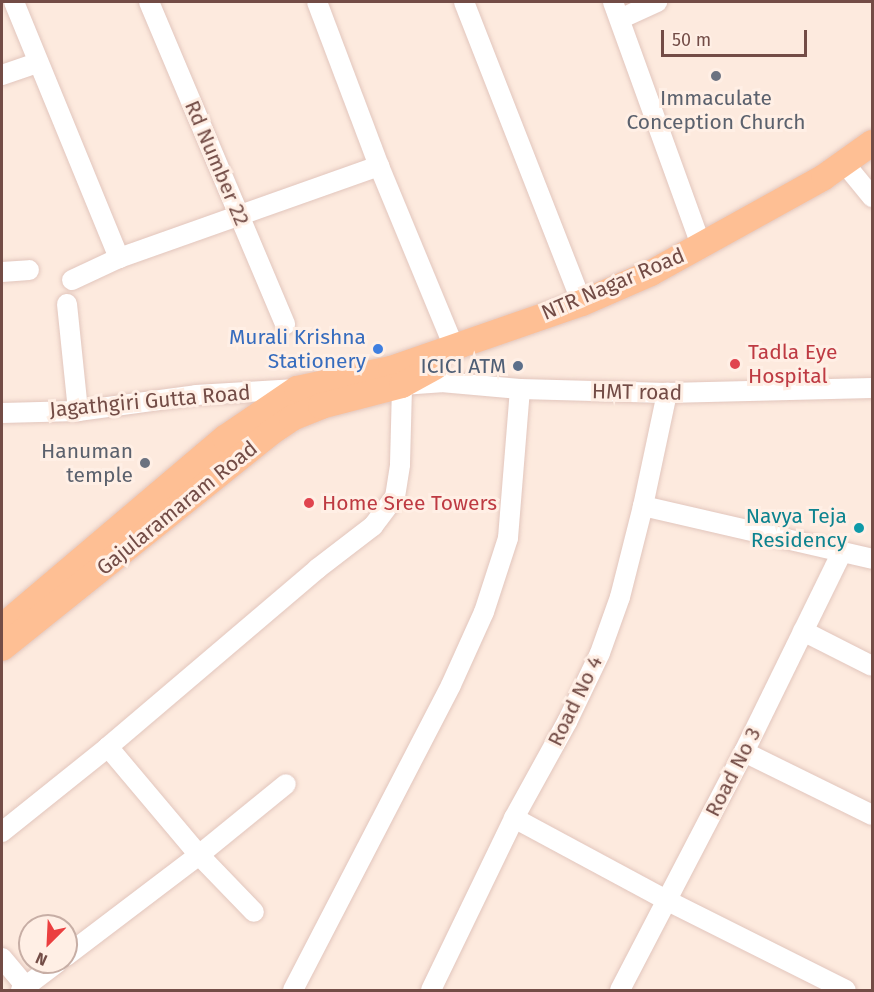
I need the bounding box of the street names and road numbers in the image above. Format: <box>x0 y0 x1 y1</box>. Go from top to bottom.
street label: Rd Number 22 <box>179 97 255 229</box>
street label: NTR Nagar Road <box>538 242 688 326</box>
street label: HMT road <box>592 379 682 405</box>
street label: Jagathgiri Gutta Road <box>48 380 252 422</box>
street label: Gajularamaram Road <box>92 436 262 580</box>
street label: Road No 4 <box>542 652 608 750</box>
street label: Road No 3 <box>700 723 766 821</box>

